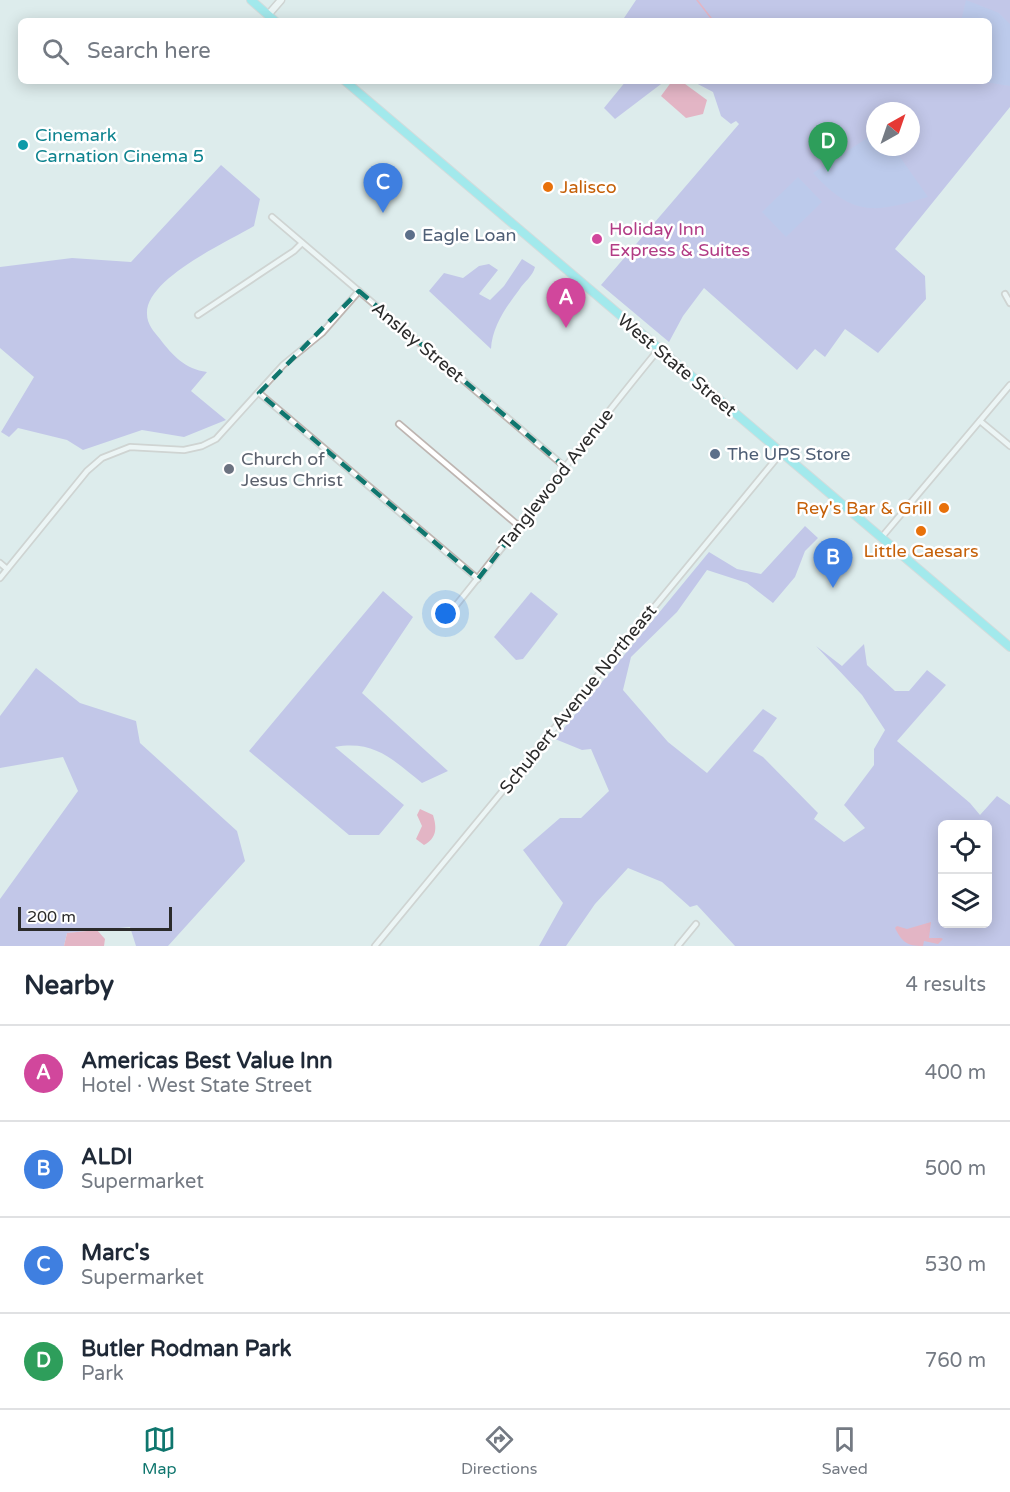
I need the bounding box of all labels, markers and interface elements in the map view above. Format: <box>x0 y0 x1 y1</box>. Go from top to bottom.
search box <box>18 18 992 84</box>
icon: search <box>39 35 72 68</box>
text: Search here <box>87 38 211 64</box>
north arrow <box>866 102 920 156</box>
pin: D <box>808 122 848 172</box>
place label: Cinemark Carnation Cinema 5 <box>35 124 204 167</box>
marker: Cinemark Carnation Cinema 5 <box>16 138 30 152</box>
pin: C <box>364 164 403 213</box>
place label: Jalisco <box>560 176 617 198</box>
marker: Jalisco <box>541 180 555 194</box>
place label: Holiday Inn Express & Suites <box>609 218 750 261</box>
place label: Eagle Loan <box>422 224 517 246</box>
marker: Eagle Loan <box>403 228 417 242</box>
marker: Holiday Inn Express & Suites <box>590 232 604 246</box>
pin: A <box>546 278 586 328</box>
street label: Ansley Street <box>368 297 469 387</box>
street label: West State Street <box>613 309 741 421</box>
street label: Tanglewood Avenue <box>494 404 618 554</box>
place label: The UPS Store <box>727 443 850 465</box>
marker: The UPS Store <box>708 447 722 461</box>
place label: Church of Jesus Christ <box>241 448 343 491</box>
marker: Church of Jesus Christ <box>222 462 236 476</box>
place label: Rey's Bar & Grill <box>796 497 932 519</box>
marker: Rey's Bar & Grill <box>937 501 951 515</box>
marker: Little Caesars <box>914 524 928 538</box>
pin: B <box>814 538 852 588</box>
place label: Little Caesars <box>863 540 979 562</box>
your location <box>431 599 460 628</box>
street label: Schubert Avenue Northeast <box>495 600 661 798</box>
map controls <box>938 820 992 928</box>
button: locate <box>938 820 992 874</box>
button: layers <box>938 874 992 928</box>
scale bar <box>18 904 172 932</box>
text: 200 m <box>27 907 76 927</box>
text: Nearby <box>24 970 114 1001</box>
text: 4 results <box>906 973 986 997</box>
text: Americas Best Value Inn <box>81 1048 333 1074</box>
text: A <box>36 1061 51 1085</box>
text: 400 m <box>925 1061 986 1085</box>
text: Hotel · West State Street <box>81 1074 312 1098</box>
text: ALDI <box>81 1144 133 1170</box>
text: B <box>37 1157 50 1181</box>
text: 500 m <box>925 1157 986 1181</box>
text: Supermarket <box>81 1170 204 1194</box>
text: Marc's <box>81 1240 150 1266</box>
text: C <box>37 1253 50 1277</box>
text: 530 m <box>925 1253 986 1277</box>
text: Supermarket <box>81 1266 204 1290</box>
text: Butler Rodman Park <box>81 1336 292 1362</box>
text: D <box>36 1349 51 1373</box>
text: 760 m <box>925 1349 986 1373</box>
text: Park <box>81 1362 124 1386</box>
tab: Map <box>142 1423 177 1479</box>
tab: Directions <box>461 1423 537 1479</box>
tab: Saved <box>822 1423 868 1479</box>

